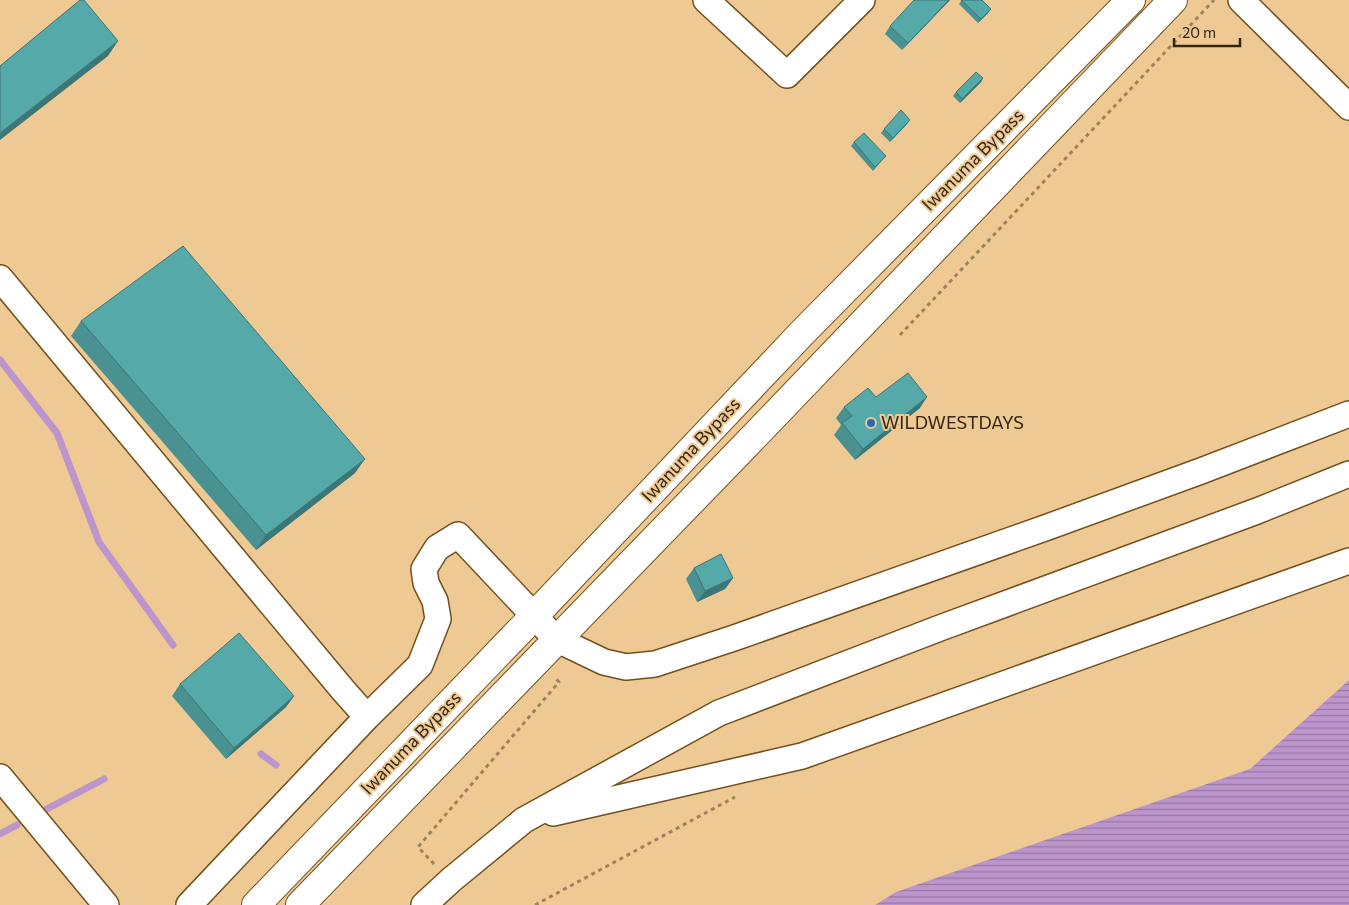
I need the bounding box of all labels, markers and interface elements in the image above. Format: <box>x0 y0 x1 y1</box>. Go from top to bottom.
scale bar <box>1174 15 1240 47</box>
text: 20 m <box>1182 23 1216 41</box>
street label: Iwanuma Bypass <box>917 104 1028 215</box>
street label: Iwanuma Bypass <box>636 392 744 506</box>
place label: WILDWESTDAYS <box>881 411 1024 433</box>
marker: WILDWESTDAYS <box>865 417 877 429</box>
street label: Iwanuma Bypass <box>356 686 465 798</box>

